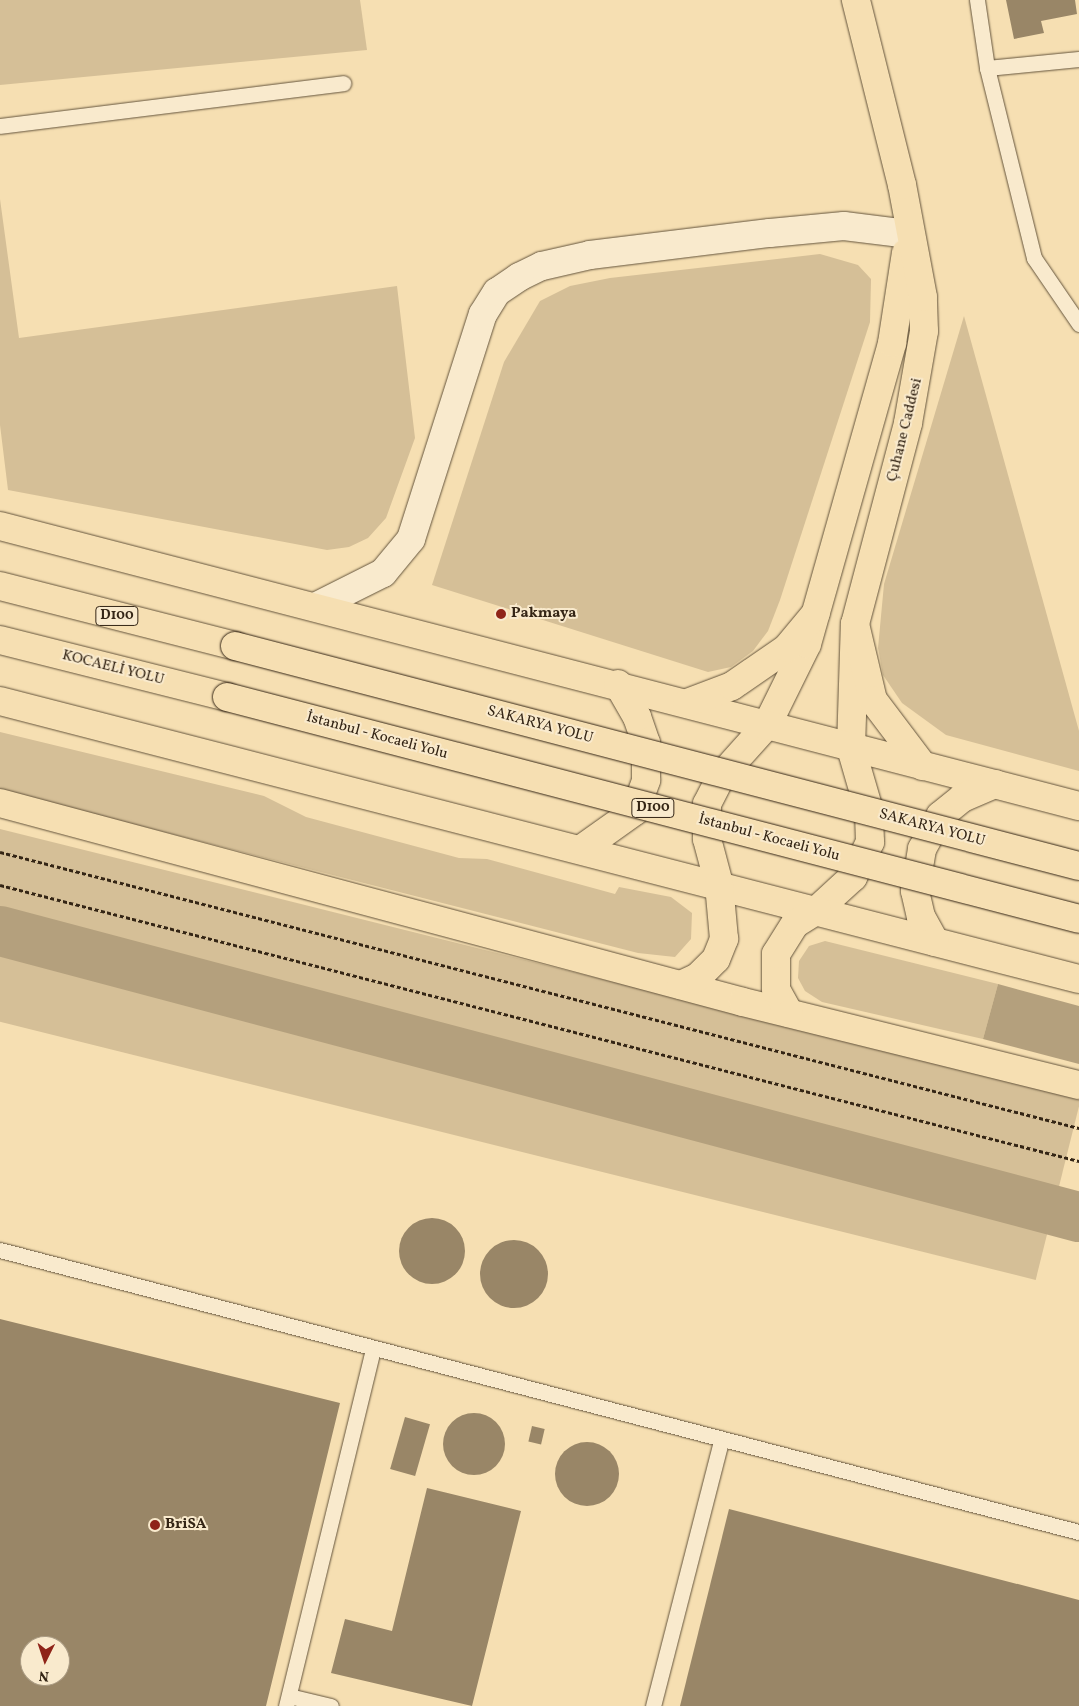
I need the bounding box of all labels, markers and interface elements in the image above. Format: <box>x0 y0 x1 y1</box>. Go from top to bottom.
street label: Çuhane Caddesi <box>883 376 927 484</box>
road number: D100 <box>94 604 140 628</box>
place label: Pakmaya <box>511 605 577 623</box>
marker: Pakmaya <box>495 608 507 620</box>
street label: KOCAELİ YOLU <box>60 647 166 689</box>
street label: SAKARYA YOLU <box>485 702 595 748</box>
street label: İstanbul - Kocaeli Yolu <box>304 708 450 764</box>
road number: D100 <box>630 796 676 820</box>
street label: SAKARYA YOLU <box>877 805 987 851</box>
street label: İstanbul - Kocaeli Yolu <box>696 810 842 866</box>
place label: BriSA <box>165 1516 207 1534</box>
marker: BriSA <box>149 1519 161 1531</box>
north arrow <box>20 1636 70 1686</box>
text: N <box>38 1666 50 1685</box>

